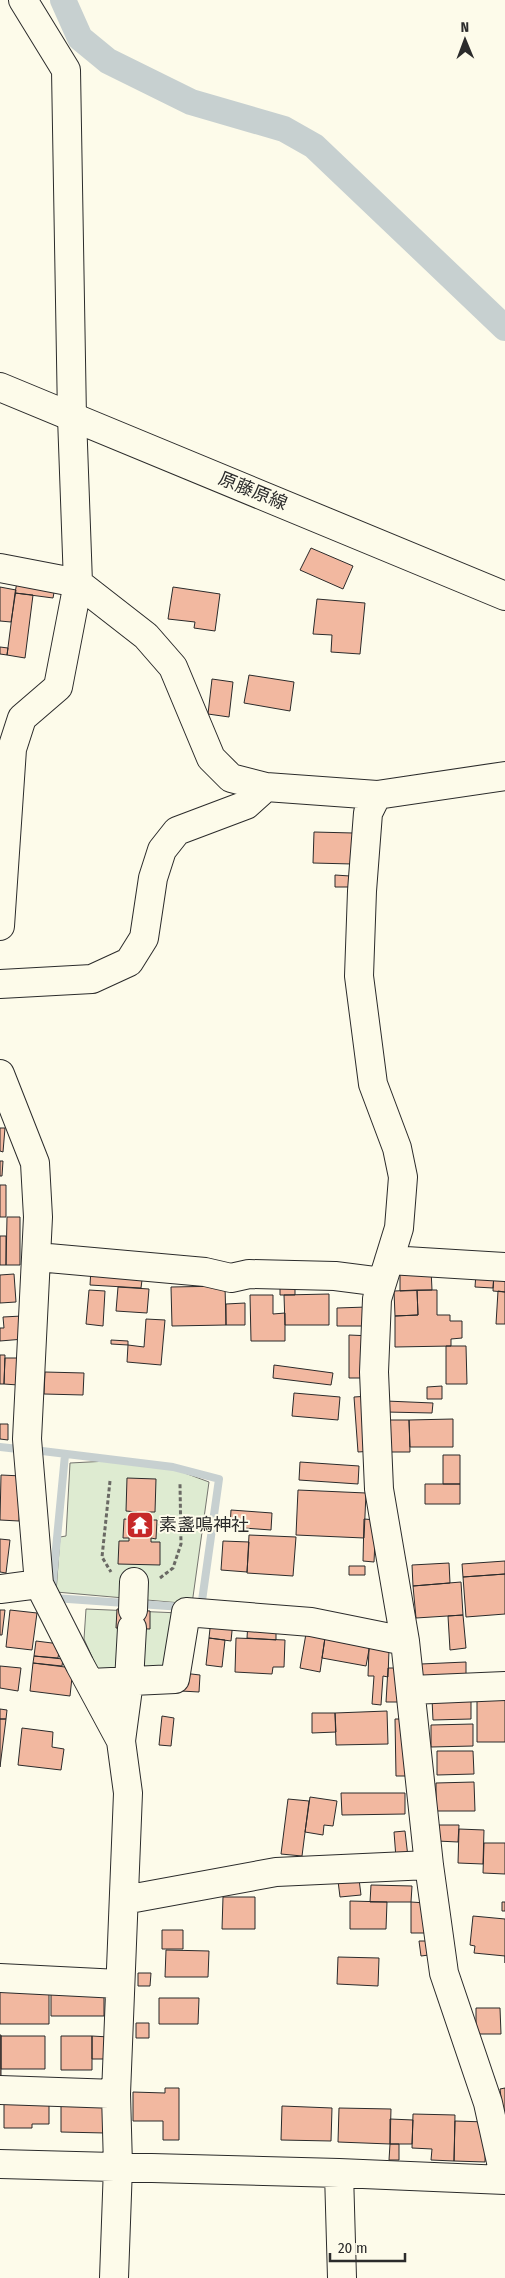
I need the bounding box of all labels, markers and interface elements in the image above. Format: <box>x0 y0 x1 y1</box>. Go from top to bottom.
north arrow <box>440 15 490 65</box>
text: N <box>460 19 469 36</box>
street label: 原藤原線 <box>216 467 290 515</box>
temple icon: 素盞鳴神社 <box>125 1510 155 1540</box>
place label: 素盞鳴神社 <box>159 1514 249 1536</box>
scale bar <box>330 2230 405 2262</box>
text: 20 m <box>338 2239 368 2257</box>

